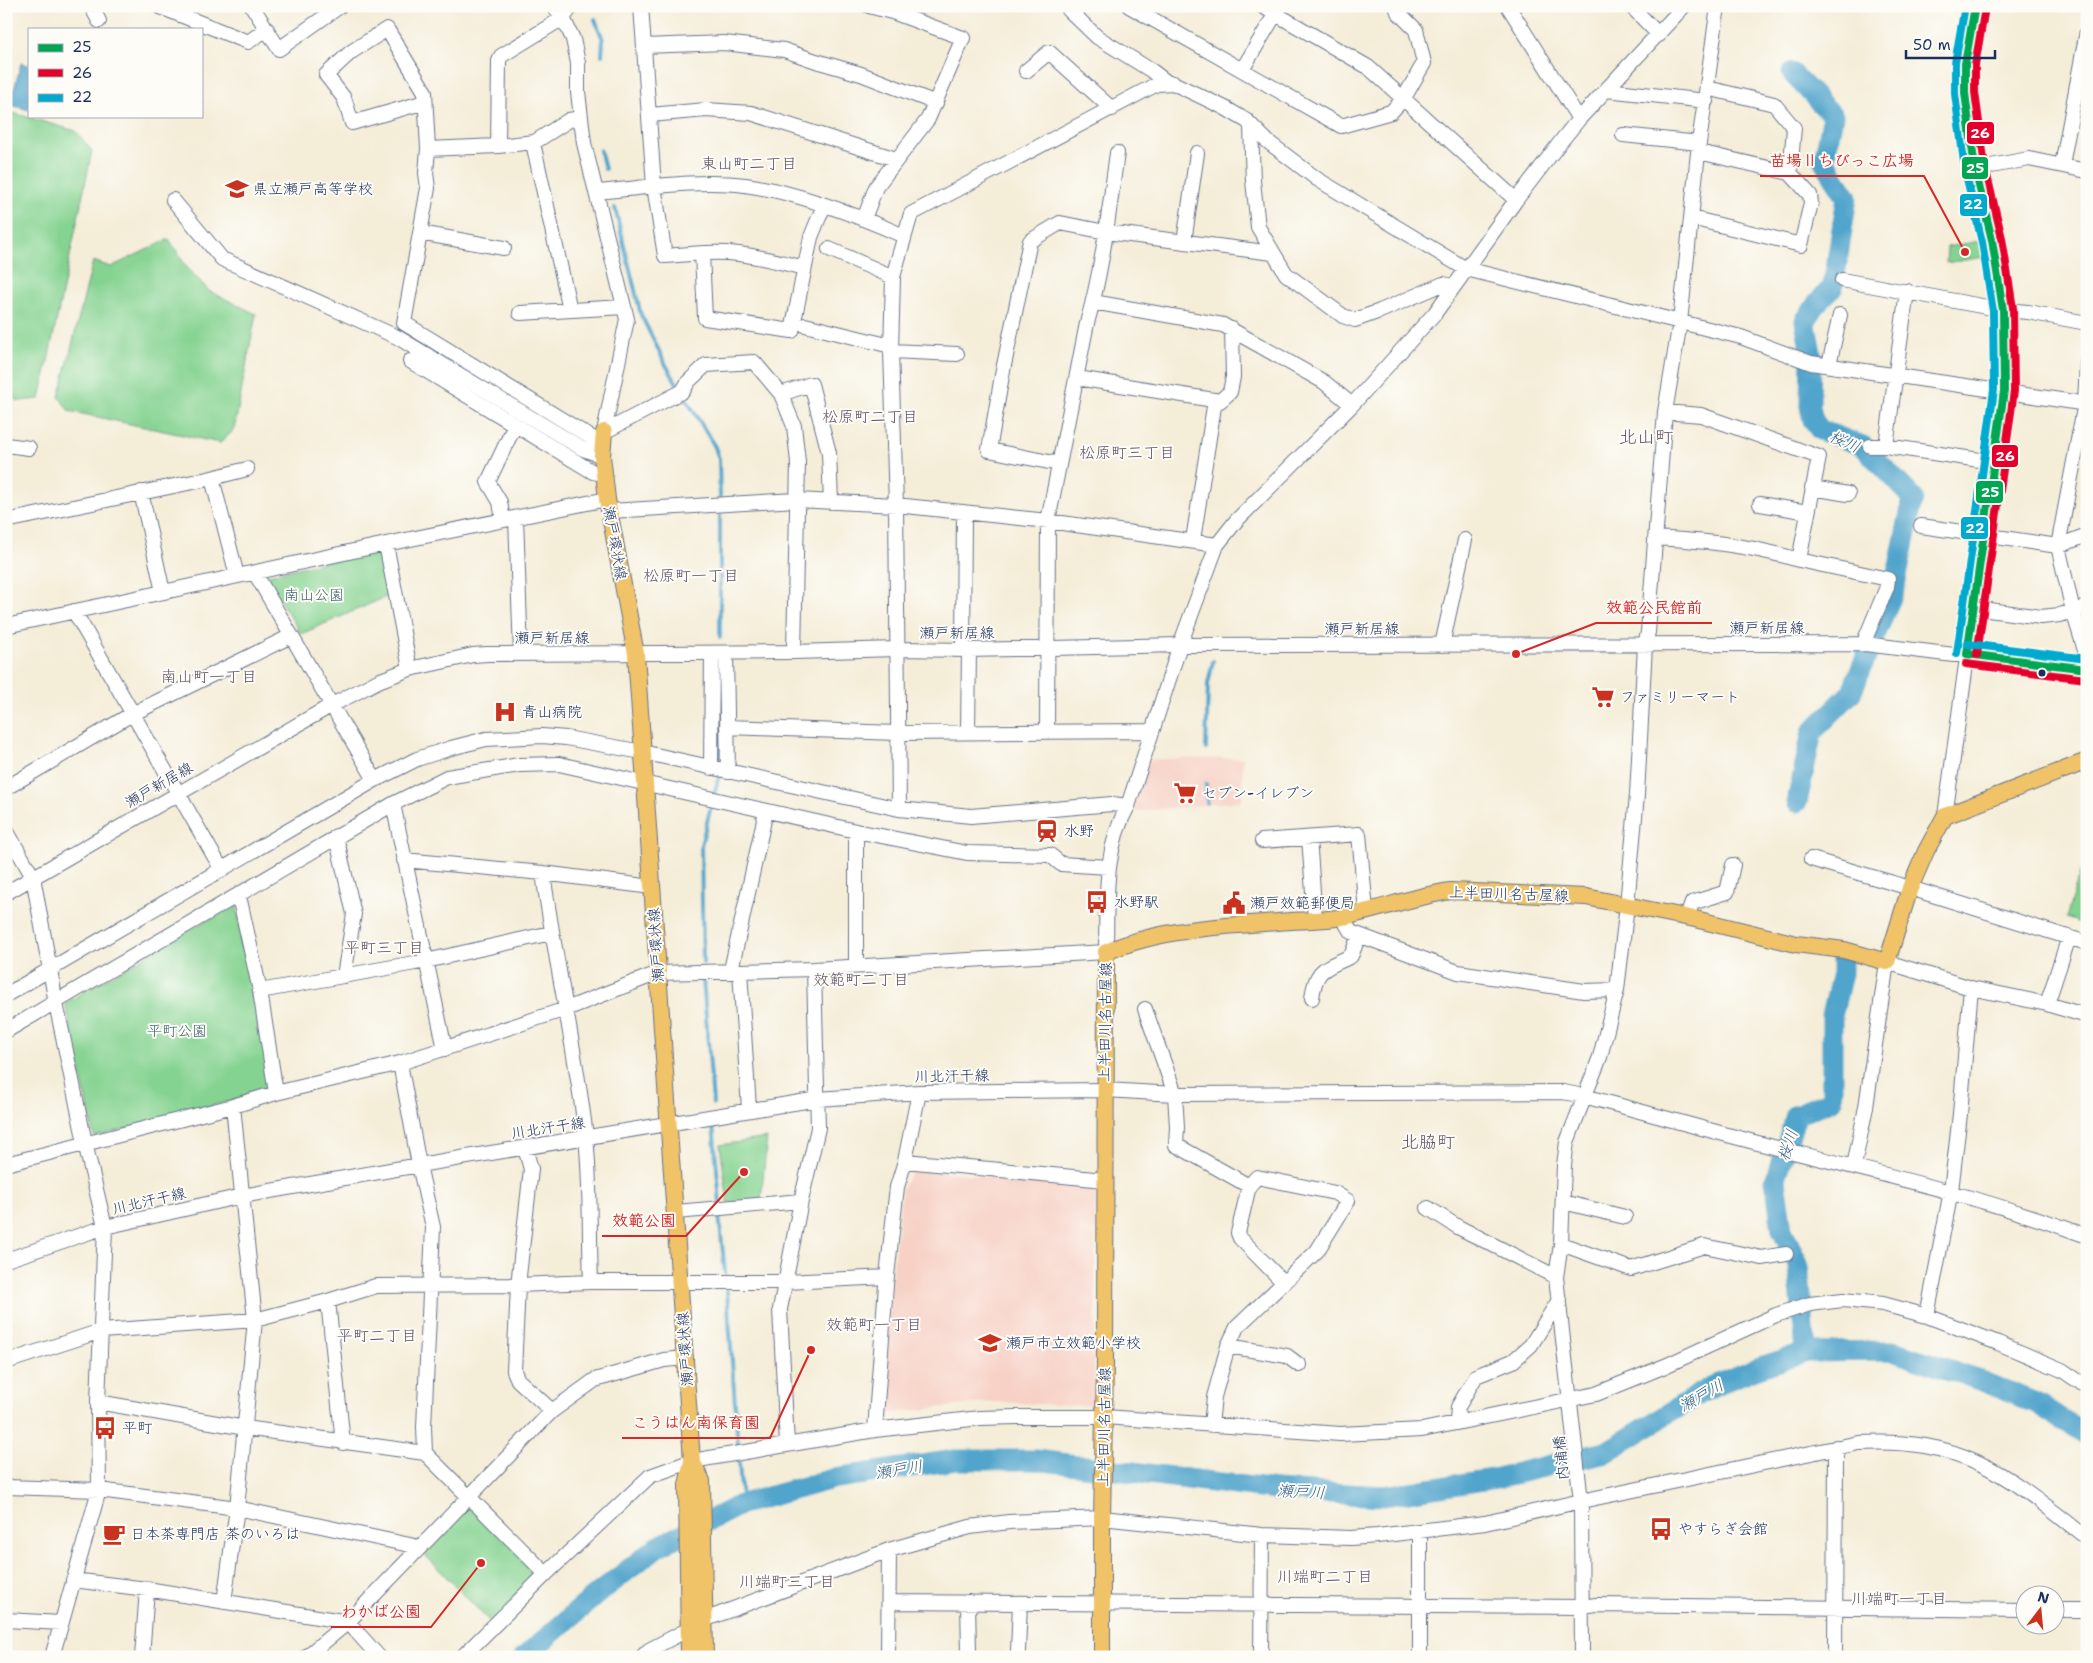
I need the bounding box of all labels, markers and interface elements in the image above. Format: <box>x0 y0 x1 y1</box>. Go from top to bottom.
legend <box>28 28 202 118</box>
scale bar <box>1906 28 1994 60</box>
text: 50 m <box>1913 35 1951 55</box>
text: 25 <box>72 37 91 57</box>
text: 26 <box>72 63 92 83</box>
text: 22 <box>72 87 92 107</box>
line badge: 26 <box>1966 121 1995 145</box>
text: 26 <box>1970 124 1990 142</box>
callout: 苗場Ⅱちびっこ広場 <box>1760 145 1924 176</box>
text: 苗場Ⅱちびっこ広場 <box>1770 150 1914 171</box>
district label: 東山町二丁目 <box>701 153 797 174</box>
line badge: 25 <box>1961 156 1989 180</box>
text: 25 <box>1966 159 1984 177</box>
school or university icon: 県立瀬戸高等学校 <box>224 176 250 202</box>
place label: 県立瀬戸高等学校 <box>253 179 373 199</box>
line badge: 22 <box>1959 193 1988 217</box>
text: 22 <box>1963 195 1983 213</box>
district label: 松原町二丁目 <box>822 406 918 427</box>
district label: 北山町 <box>1619 425 1673 449</box>
water label: 桜川 <box>1826 425 1864 458</box>
district label: 松原町三丁目 <box>1079 442 1175 463</box>
line badge: 26 <box>1991 444 2019 468</box>
text: 26 <box>1995 447 2015 465</box>
line badge: 25 <box>1975 480 2004 504</box>
text: 25 <box>1981 483 1999 501</box>
street label: 瀬戸環状線 <box>599 504 631 582</box>
line badge: 22 <box>1960 516 1989 540</box>
text: 22 <box>1965 519 1985 537</box>
district label: 松原町一丁目 <box>643 565 739 586</box>
park label: 南山公園 <box>284 585 344 605</box>
callout: 效範公民館前 <box>1596 592 1712 623</box>
text: 效範公民館前 <box>1606 597 1702 618</box>
street label: 瀬戸新居線 <box>1729 618 1805 638</box>
street label: 瀬戸新居線 <box>1324 619 1400 639</box>
street label: 瀬戸新居線 <box>919 623 995 643</box>
street label: 瀬戸新居線 <box>514 628 590 648</box>
district label: 南山町一丁目 <box>161 666 257 687</box>
unlabelled marker <box>2037 668 2047 678</box>
supermarket icon: ファミリーマート <box>1590 684 1616 710</box>
place label: ファミリーマート <box>1620 687 1740 707</box>
hospital icon: 青山病院 <box>492 699 518 725</box>
place label: 青山病院 <box>522 702 582 722</box>
street label: 瀬戸新居線 <box>122 758 196 812</box>
supermarket icon: セブン-イレブン <box>1172 780 1198 806</box>
place label: セブン-イレブン <box>1202 783 1314 803</box>
station icon: 水野 <box>1034 818 1060 844</box>
place label: 水野 <box>1064 821 1094 841</box>
street label: 上半田川名古屋線 <box>1449 882 1569 906</box>
bus stop icon: 水野駅 <box>1084 889 1110 915</box>
public building icon: 瀬戸效範郵便局 <box>1221 890 1247 916</box>
place label: 水野駅 <box>1114 892 1159 912</box>
place label: 瀬戸效範郵便局 <box>1250 893 1355 913</box>
street label: 瀬戸環状線 <box>643 907 669 983</box>
district label: 平町三丁目 <box>344 937 424 958</box>
street label: 上半田川名古屋線 <box>1094 962 1116 1082</box>
district label: 效範町二丁目 <box>813 969 909 990</box>
park label: 平町公園 <box>147 1021 207 1041</box>
street label: 川北汗干線 <box>914 1065 990 1087</box>
street label: 川北汗干線 <box>509 1112 587 1144</box>
water label: 桜川 <box>1773 1127 1802 1164</box>
district label: 北脇町 <box>1401 1130 1455 1154</box>
street label: 川北汗干線 <box>110 1183 188 1219</box>
callout: 效範公園 <box>602 1205 686 1236</box>
text: 效範公園 <box>612 1210 676 1231</box>
street label: 瀬戸環状線 <box>672 1311 698 1387</box>
district label: 效範町一丁目 <box>826 1314 922 1335</box>
district label: 平町二丁目 <box>337 1325 417 1346</box>
school or university icon: 瀬戸市立效範小学校 <box>977 1330 1003 1356</box>
place label: 瀬戸市立效範小学校 <box>1006 1333 1141 1353</box>
street label: 上半田川名古屋線 <box>1093 1367 1115 1487</box>
water label: 瀬戸川 <box>1675 1375 1727 1416</box>
callout: こうはん南保育園 <box>622 1407 770 1438</box>
text: こうはん南保育園 <box>632 1412 760 1433</box>
bus stop icon: 平町 <box>92 1415 118 1441</box>
place label: 平町 <box>122 1418 153 1438</box>
street label: 内浦橋 <box>1549 1435 1573 1481</box>
water label: 瀬戸川 <box>874 1455 924 1484</box>
water label: 瀬戸川 <box>1276 1480 1325 1503</box>
bus stop icon: やすらぎ会館 <box>1648 1516 1674 1542</box>
place label: やすらぎ会館 <box>1678 1519 1768 1539</box>
cafe icon: 日本茶専門店 茶のいろは <box>101 1521 127 1547</box>
place label: 日本茶専門店 茶のいろは <box>130 1524 300 1544</box>
district label: 川端町二丁目 <box>1277 1566 1373 1587</box>
district label: 川端町三丁目 <box>739 1571 835 1592</box>
north arrow <box>2016 1586 2066 1636</box>
text: N <box>2036 1587 2051 1608</box>
district label: 川端町一丁目 <box>1851 1588 1947 1609</box>
callout: わかば公園 <box>331 1596 431 1627</box>
text: わかば公園 <box>341 1601 421 1622</box>

